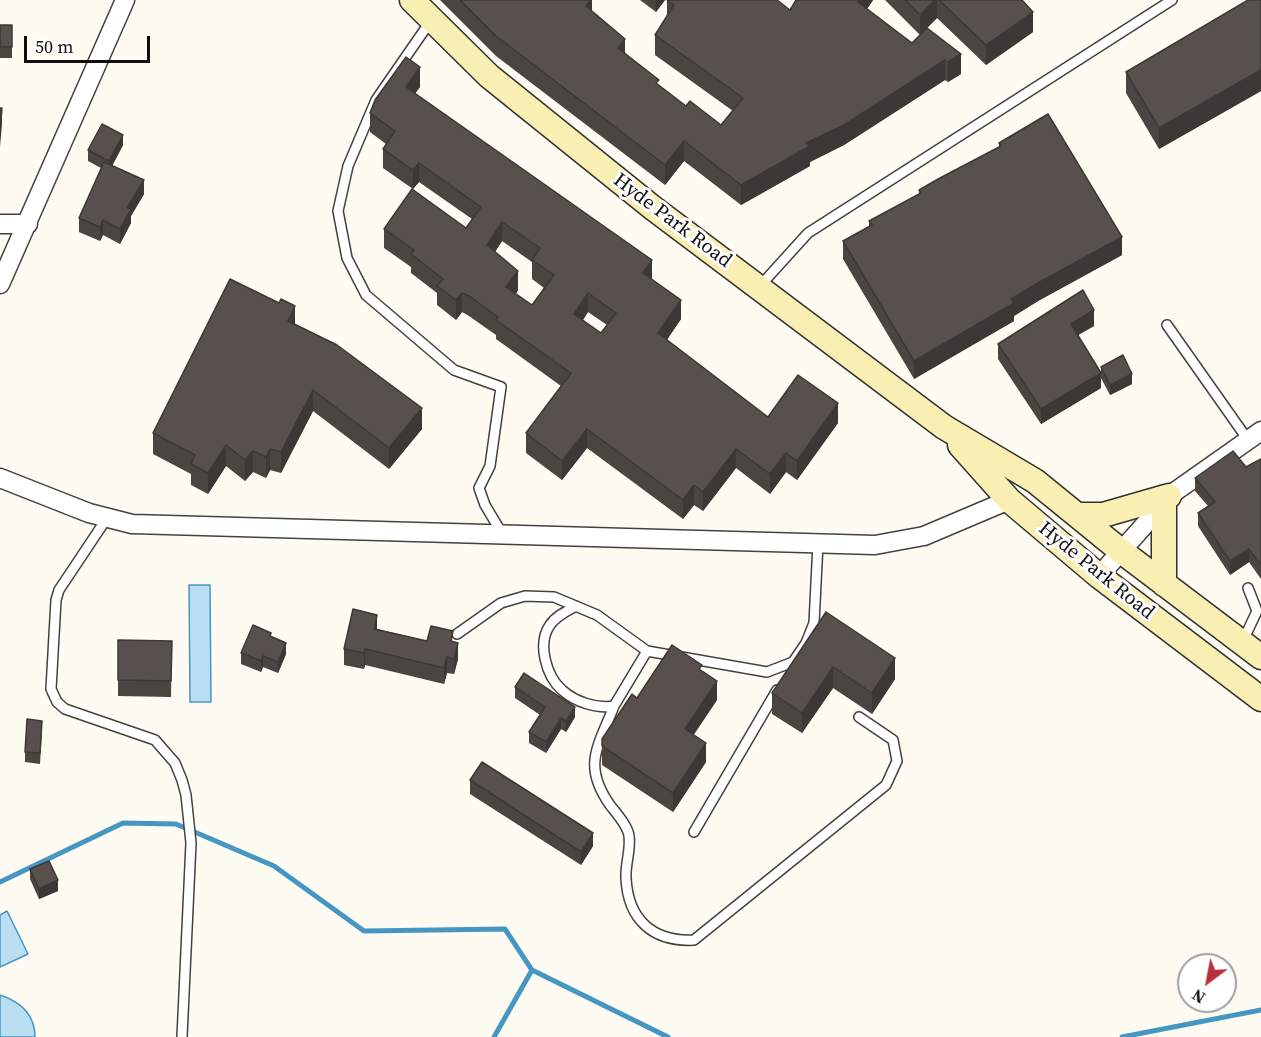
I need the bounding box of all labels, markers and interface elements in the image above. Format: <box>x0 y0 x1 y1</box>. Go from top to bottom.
scale bar <box>27 24 153 62</box>
text: 50 m <box>35 34 73 59</box>
street label: Hyde Park Road <box>608 169 736 273</box>
street label: Hyde Park Road <box>1033 517 1159 625</box>
north arrow <box>1177 953 1237 1013</box>
text: N <box>1188 984 1209 1009</box>

